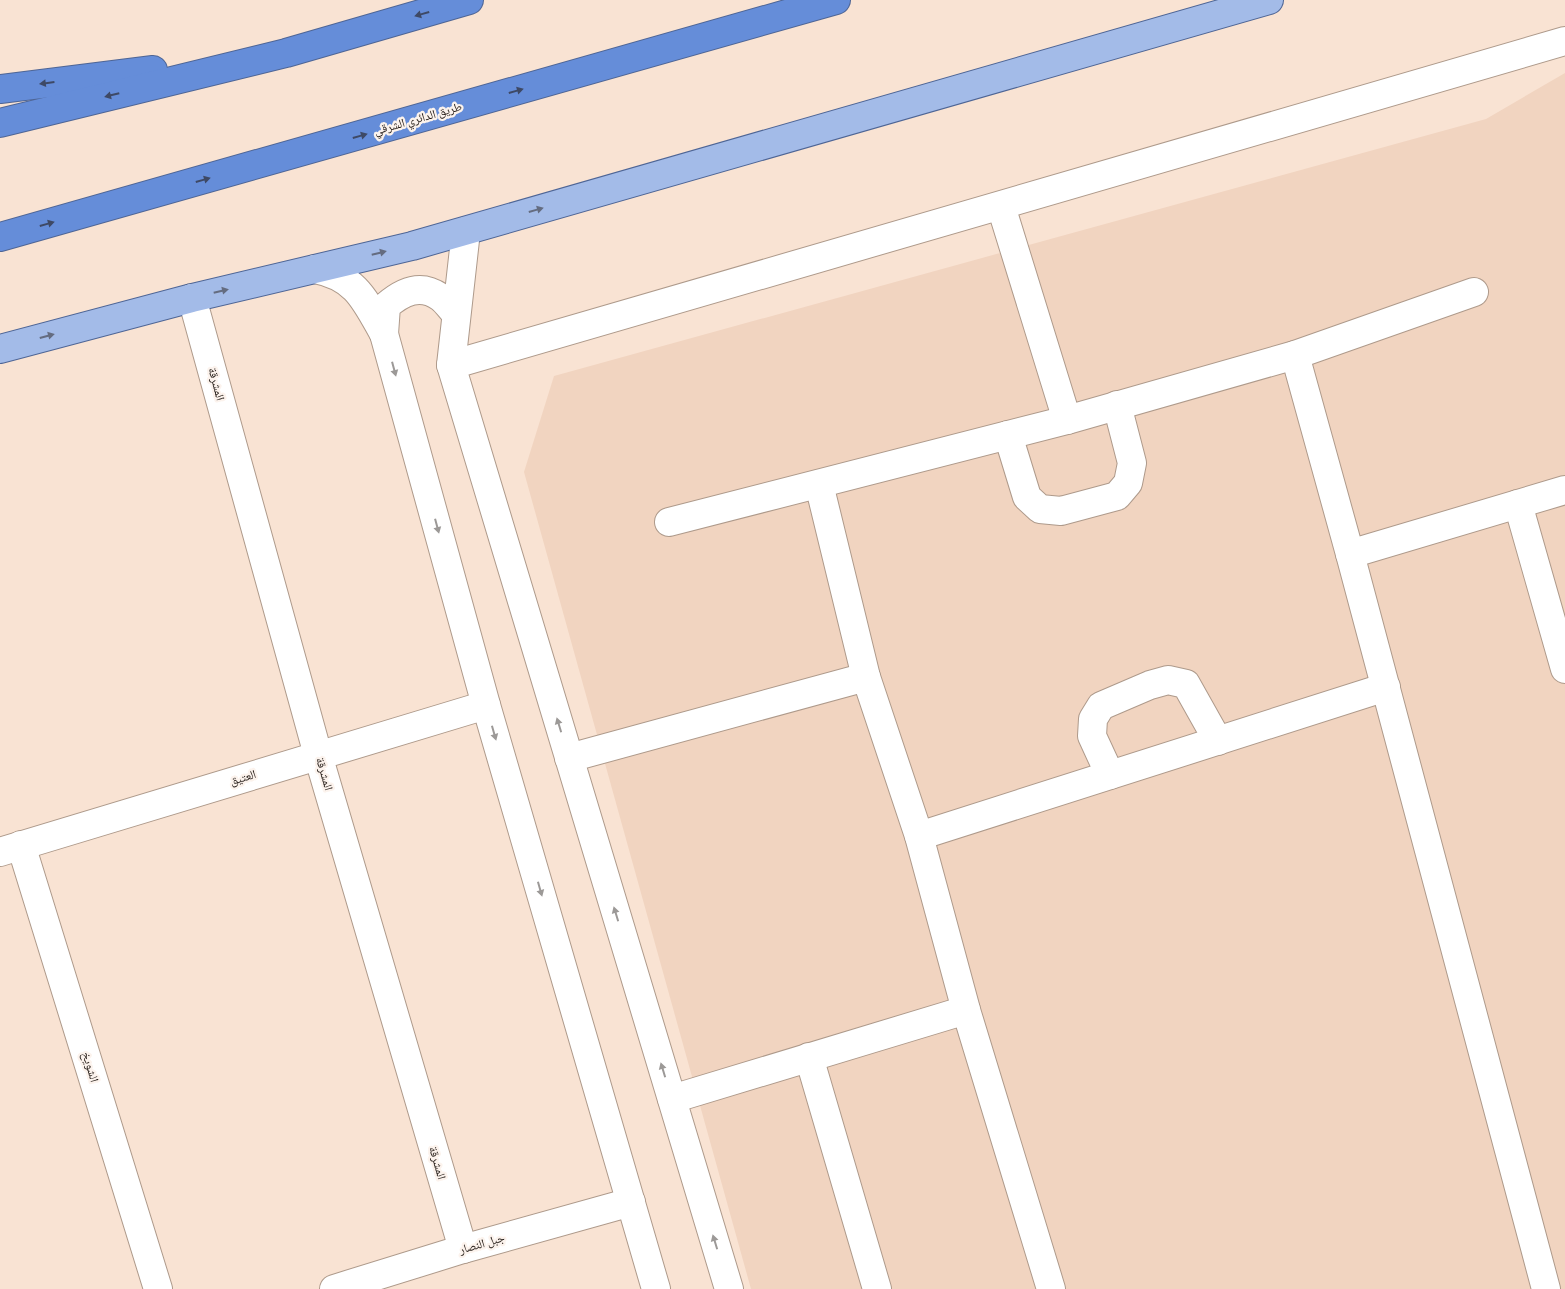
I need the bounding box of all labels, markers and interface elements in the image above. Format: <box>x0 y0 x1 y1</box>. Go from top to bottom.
one-way arrow <box>414 10 429 18</box>
one-way arrow <box>38 79 54 87</box>
one-way arrow <box>509 87 524 95</box>
one-way arrow <box>105 91 120 99</box>
street label: طريق الدائري الشرقي <box>372 99 464 141</box>
one-way arrow <box>352 131 367 139</box>
one-way arrow <box>196 176 211 184</box>
one-way arrow <box>529 206 544 214</box>
one-way arrow <box>39 220 55 228</box>
one-way arrow <box>372 249 387 257</box>
one-way arrow <box>214 287 229 295</box>
one-way arrow <box>40 332 55 340</box>
one-way arrow <box>390 362 398 377</box>
street label: المشرقة <box>204 366 228 402</box>
one-way arrow <box>433 518 441 533</box>
one-way arrow <box>555 718 563 733</box>
one-way arrow <box>491 725 499 740</box>
street label: المشرقة <box>312 756 336 792</box>
street label: العتيق <box>228 767 258 789</box>
one-way arrow <box>536 881 544 896</box>
one-way arrow <box>612 907 620 922</box>
street label: الشويخ <box>78 1050 102 1084</box>
one-way arrow <box>659 1062 667 1077</box>
street label: المشرقة <box>425 1145 449 1181</box>
street label: جبل النصار <box>456 1230 507 1258</box>
one-way arrow <box>711 1235 719 1250</box>

